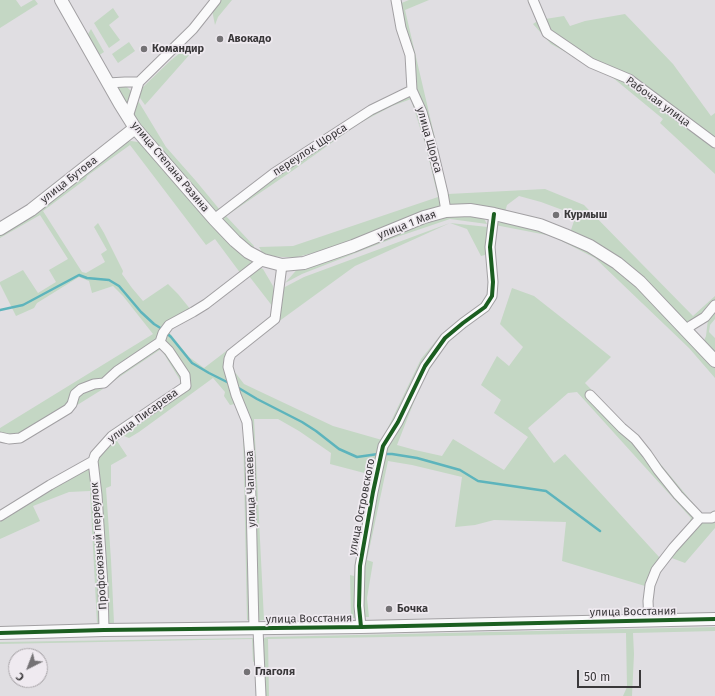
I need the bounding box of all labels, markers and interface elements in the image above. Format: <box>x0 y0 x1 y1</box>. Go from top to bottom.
place label: Авокадо <box>228 32 271 46</box>
marker: Авокадо <box>215 34 225 44</box>
place label: Командир <box>152 42 204 56</box>
marker: Командир <box>139 44 149 54</box>
street label: Рабочая улица <box>623 74 693 130</box>
street label: улица Щорса <box>413 106 445 174</box>
street label: улица Степана Разина <box>128 119 212 215</box>
street label: переулок Щорса <box>270 121 350 179</box>
street label: улица Бутова <box>38 154 100 206</box>
street label: улица 1 Мая <box>376 208 438 242</box>
place label: Курмыш <box>564 208 607 222</box>
marker: Курмыш <box>551 210 561 220</box>
street label: улица Писарева <box>105 386 181 446</box>
street label: улица Чапаева <box>243 450 259 528</box>
street label: улица Островского <box>346 457 378 557</box>
street label: Профсоюзный переулок <box>88 482 110 610</box>
place label: Бочка <box>397 602 428 616</box>
marker: Бочка <box>384 604 394 614</box>
street label: улица Восстания <box>590 605 676 619</box>
street label: улица Восстания <box>266 612 352 626</box>
north arrow <box>8 648 48 688</box>
scale bar <box>579 662 643 688</box>
place label: Глаголя <box>255 665 295 679</box>
marker: Глаголя <box>242 667 252 677</box>
text: С <box>14 670 27 683</box>
text: 50 m <box>584 670 610 684</box>

